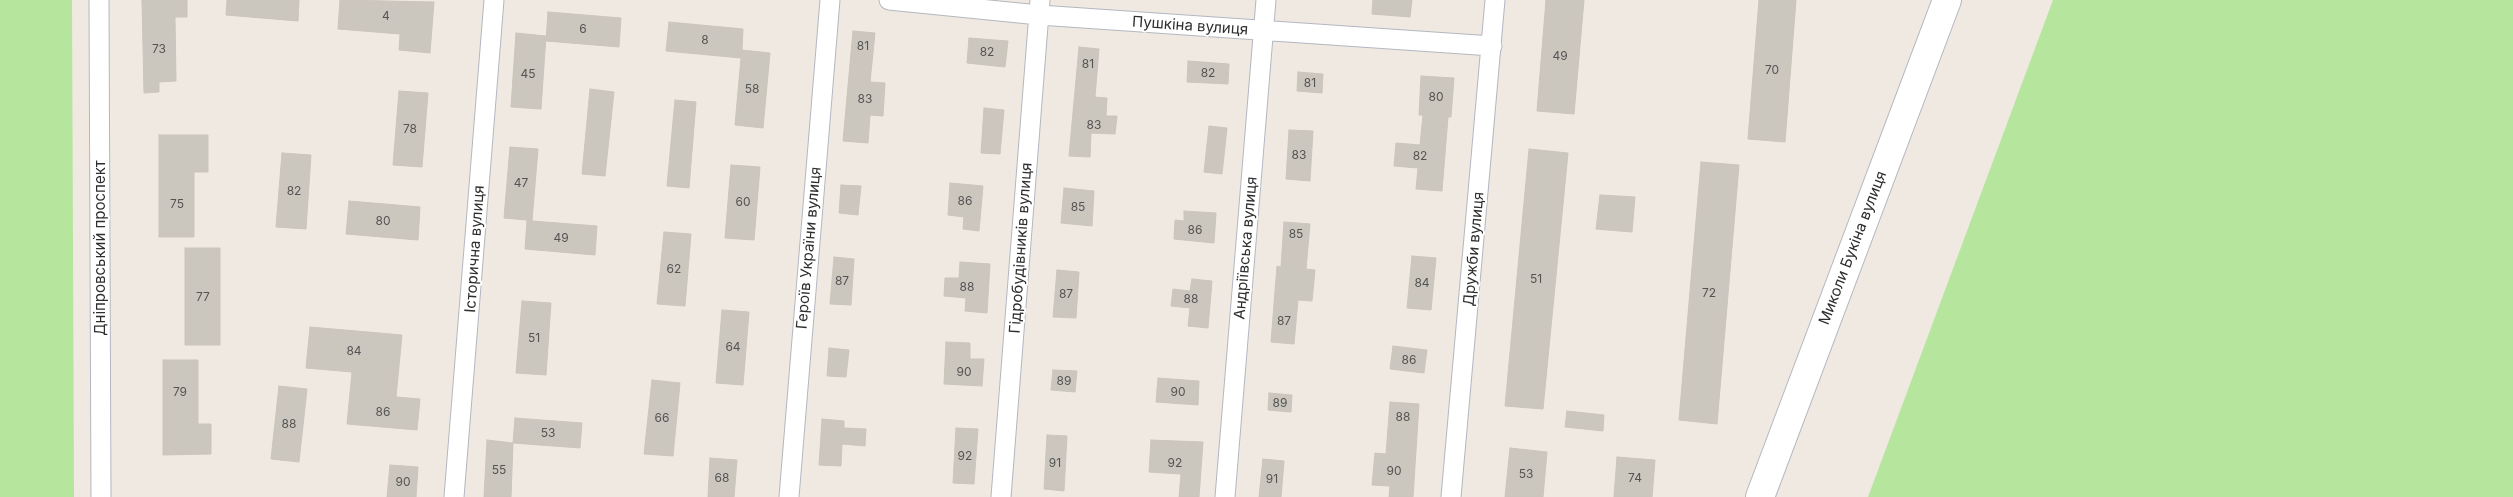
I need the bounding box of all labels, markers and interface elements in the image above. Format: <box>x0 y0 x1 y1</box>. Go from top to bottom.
house number: 4 <box>382 9 390 23</box>
street label: Пушкіна вулиця <box>1131 13 1249 39</box>
house number: 6 <box>579 22 587 36</box>
house number: 8 <box>701 33 709 47</box>
house number: 81 <box>857 39 869 53</box>
house number: 73 <box>152 42 166 56</box>
house number: 82 <box>980 45 994 59</box>
house number: 49 <box>1552 49 1568 63</box>
house number: 81 <box>1082 57 1094 71</box>
house number: 70 <box>1765 63 1779 77</box>
house number: 82 <box>1201 66 1215 80</box>
house number: 45 <box>520 67 536 81</box>
house number: 81 <box>1304 76 1316 90</box>
house number: 58 <box>745 82 759 96</box>
house number: 80 <box>1429 90 1443 104</box>
house number: 83 <box>858 92 872 106</box>
house number: 83 <box>1087 118 1101 132</box>
house number: 78 <box>403 122 417 136</box>
house number: 83 <box>1292 148 1306 162</box>
house number: 82 <box>1413 149 1427 163</box>
street label: Дніпровський проспект <box>91 160 109 336</box>
street label: Гідробудівників вулиця <box>1006 162 1036 334</box>
street label: Героїв України вулиця <box>793 166 825 330</box>
street label: Миколи Букіна вулиця <box>1815 169 1891 327</box>
house number: 47 <box>514 176 528 190</box>
street label: Андріївська вулиця <box>1231 176 1261 320</box>
house number: 82 <box>287 184 301 198</box>
street label: Історична вулиця <box>462 185 488 313</box>
street label: Дружби вулиця <box>1460 191 1488 307</box>
house number: 86 <box>958 194 972 208</box>
house number: 60 <box>735 195 751 209</box>
house number: 75 <box>170 197 184 211</box>
house number: 85 <box>1071 200 1085 214</box>
house number: 80 <box>376 214 390 228</box>
house number: 86 <box>1188 223 1202 237</box>
house number: 85 <box>1289 227 1303 241</box>
house number: 49 <box>553 231 569 245</box>
house number: 62 <box>667 262 681 276</box>
house number: 51 <box>1530 272 1542 286</box>
house number: 87 <box>835 274 849 288</box>
house number: 84 <box>1414 276 1430 290</box>
house number: 88 <box>960 280 974 294</box>
house number: 72 <box>1702 286 1716 300</box>
house number: 87 <box>1059 287 1073 301</box>
house number: 77 <box>196 290 210 304</box>
house number: 88 <box>1184 292 1198 306</box>
house number: 87 <box>1277 314 1291 328</box>
house number: 51 <box>528 331 540 345</box>
house number: 64 <box>725 340 741 354</box>
house number: 84 <box>346 344 362 358</box>
house number: 86 <box>1402 353 1416 367</box>
house number: 90 <box>956 365 972 379</box>
house number: 89 <box>1057 374 1071 388</box>
house number: 79 <box>173 385 187 399</box>
house number: 90 <box>1170 385 1186 399</box>
house number: 89 <box>1273 396 1287 410</box>
house number: 86 <box>376 405 390 419</box>
house number: 88 <box>1396 410 1410 424</box>
house number: 66 <box>655 411 669 425</box>
house number: 88 <box>282 417 296 431</box>
house number: 53 <box>541 426 555 440</box>
house number: 92 <box>958 449 972 463</box>
house number: 91 <box>1049 456 1061 470</box>
house number: 92 <box>1168 456 1182 470</box>
house number: 55 <box>492 463 506 477</box>
house number: 90 <box>1386 464 1402 478</box>
house number: 53 <box>1519 467 1533 481</box>
house number: 68 <box>715 471 729 485</box>
house number: 74 <box>1628 471 1642 485</box>
house number: 91 <box>1266 472 1278 486</box>
house number: 90 <box>395 475 411 489</box>

